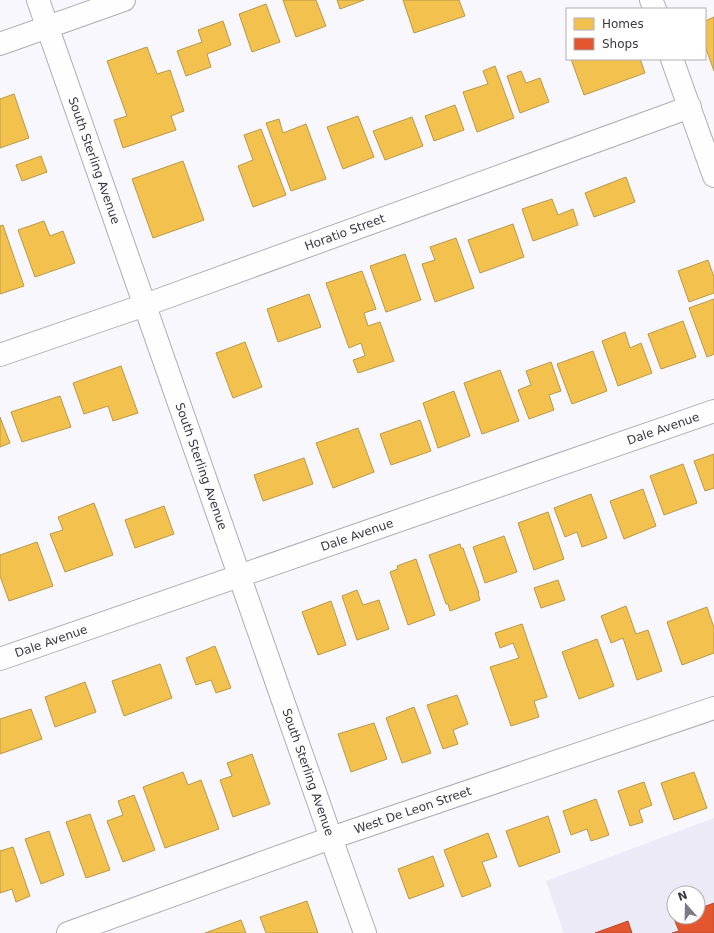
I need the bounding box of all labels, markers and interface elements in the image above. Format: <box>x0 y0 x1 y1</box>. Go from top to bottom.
legend <box>566 8 706 60</box>
text: Homes <box>602 17 644 31</box>
text: Shops <box>602 37 638 51</box>
street label: South Sterling Avenue <box>65 95 123 226</box>
street label: Horatio Street <box>303 211 387 253</box>
street label: South Sterling Avenue <box>172 401 230 532</box>
street label: Dale Avenue <box>625 410 701 448</box>
street label: Dale Avenue <box>319 516 395 554</box>
street label: Dale Avenue <box>13 622 89 660</box>
street label: South Sterling Avenue <box>279 707 337 838</box>
street label: West De Leon Street <box>352 784 474 837</box>
north arrow <box>666 885 706 925</box>
text: N <box>676 888 689 904</box>

